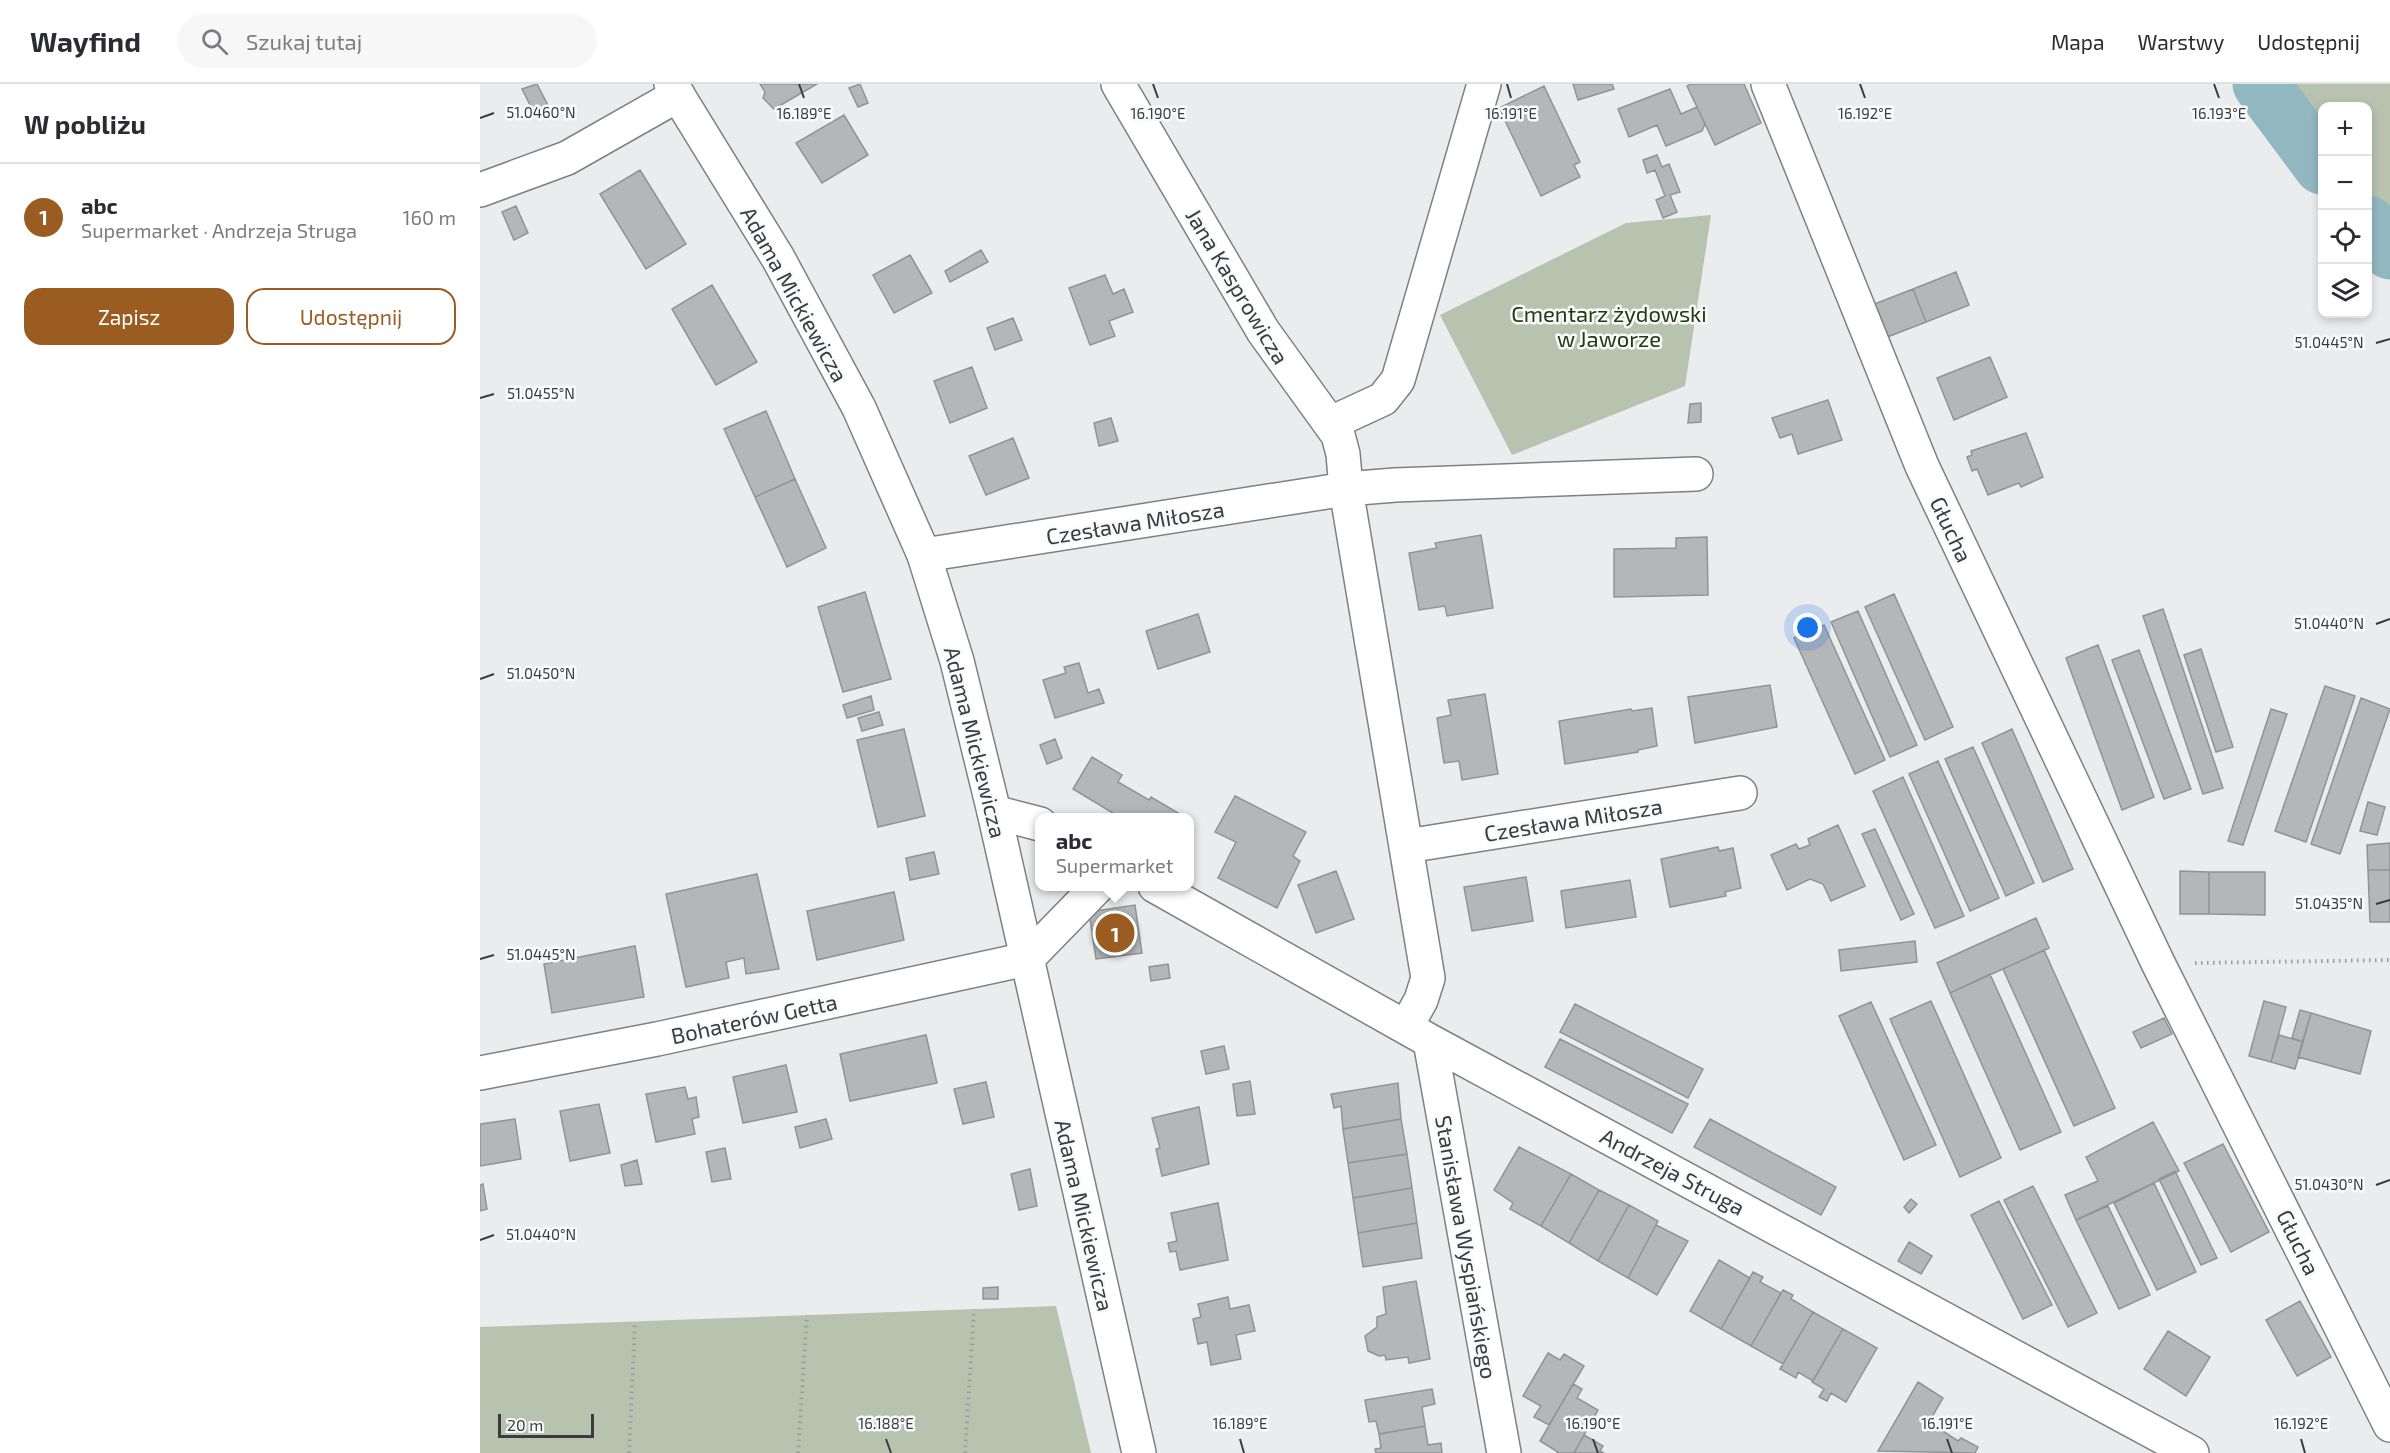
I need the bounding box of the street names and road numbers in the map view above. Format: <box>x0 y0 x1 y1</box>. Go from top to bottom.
street label: Adama Mickiewicza <box>736 202 854 386</box>
street label: Jana Kasprowicza <box>1181 203 1295 369</box>
street label: Głucha <box>1926 492 1978 566</box>
street label: Czesława Miłosza <box>1044 495 1226 549</box>
street label: Adama Mickiewicza <box>940 644 1012 840</box>
street label: Czesława Miłosza <box>1482 792 1664 846</box>
street label: Bohaterów Getta <box>669 988 839 1048</box>
street label: Stanisława Wyspiańskiego <box>1431 1113 1503 1381</box>
street label: Adama Mickiewicza <box>1050 1116 1120 1314</box>
street label: Andrzeja Struga <box>1596 1122 1750 1221</box>
street label: Głucha <box>2272 1205 2326 1279</box>

